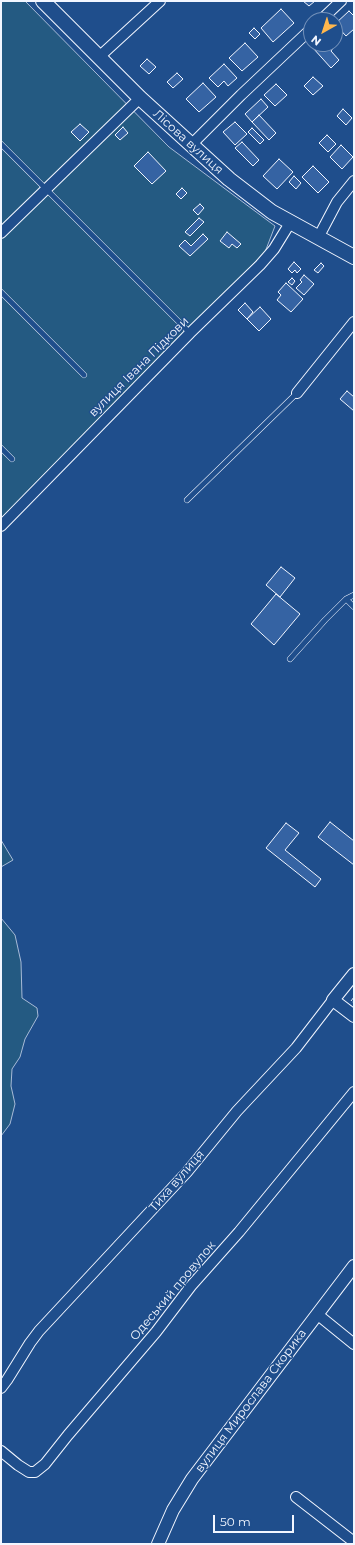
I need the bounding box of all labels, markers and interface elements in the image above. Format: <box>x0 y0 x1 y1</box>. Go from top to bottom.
north arrow <box>303 12 343 52</box>
text: N <box>308 32 324 49</box>
street label: Лісова вулиця <box>150 107 226 177</box>
street label: вулиця Івана Підкови <box>86 314 192 420</box>
street label: Тиха вулиця <box>146 1147 208 1215</box>
street label: Одеський провулок <box>127 1238 219 1344</box>
street label: вулиця Мирослава Скорика <box>192 1326 310 1476</box>
scale bar <box>215 1507 296 1533</box>
text: 50 m <box>220 1514 251 1529</box>

